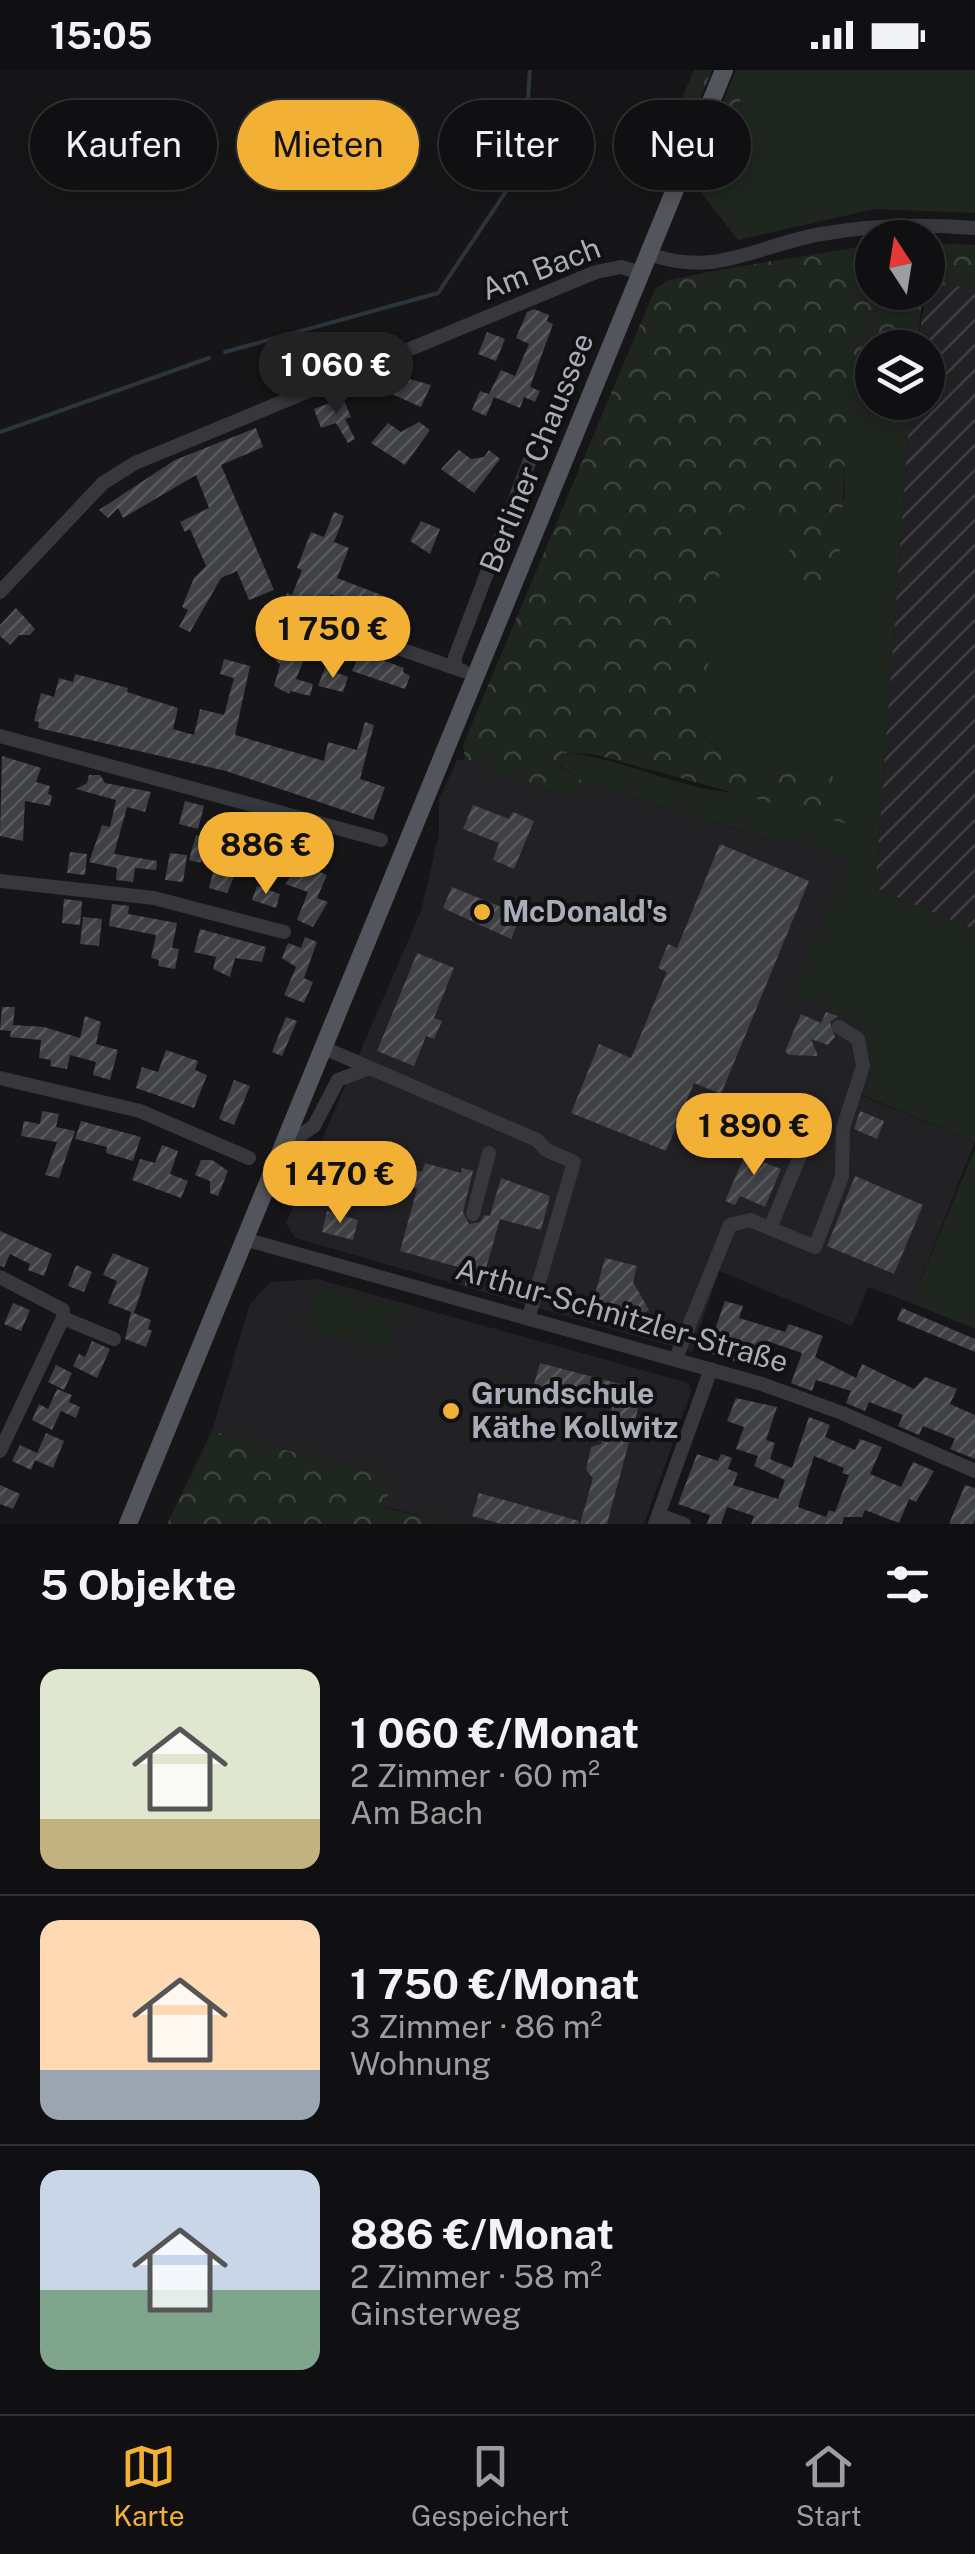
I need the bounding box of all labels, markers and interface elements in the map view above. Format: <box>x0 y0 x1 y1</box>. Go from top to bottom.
text: 15:05 <box>50 13 152 58</box>
chip: Kaufen <box>30 100 217 190</box>
chip: Mieten <box>237 100 419 190</box>
chip: Filter <box>439 100 594 190</box>
chip: Neu <box>614 100 751 190</box>
north arrow <box>855 220 945 310</box>
map controls <box>855 220 945 420</box>
street label: Am Bach <box>476 229 605 307</box>
street label: Berliner Chaussee <box>472 328 601 578</box>
button: layers <box>855 330 945 420</box>
pin: 1 060 € <box>244 332 428 417</box>
text: 1 060 € <box>280 346 392 383</box>
pin: 1 750 € <box>241 596 425 681</box>
text: 1 750 € <box>277 610 389 647</box>
pin: 886 € <box>196 812 336 897</box>
text: 886 € <box>220 826 312 863</box>
place label: McDonald's <box>502 893 667 929</box>
marker: McDonald's <box>471 901 493 923</box>
pin: 1 890 € <box>662 1093 846 1178</box>
text: 1 890 € <box>698 1107 810 1144</box>
pin: 1 470 € <box>248 1141 432 1226</box>
text: 1 470 € <box>285 1155 395 1192</box>
street label: Arthur-Schnitzler-Straße <box>452 1250 793 1380</box>
place label: Grundschule Käthe Kollwitz <box>471 1375 678 1445</box>
marker: Grundschule Käthe Kollwitz <box>440 1400 462 1422</box>
icon: filters <box>880 1557 935 1612</box>
text: 5 Objekte <box>40 1560 236 1609</box>
text: 1 060 €/Monat <box>350 1708 639 1757</box>
icon: home <box>120 1709 240 1829</box>
text: 2 Zimmer · 60 m² <box>350 1757 600 1794</box>
text: Am Bach <box>350 1794 483 1831</box>
text: 1 750 €/Monat <box>350 1959 639 2008</box>
icon: home <box>120 1960 240 2080</box>
text: 3 Zimmer · 86 m² <box>350 2008 602 2045</box>
text: Wohnung <box>350 2045 491 2082</box>
text: 886 €/Monat <box>350 2209 614 2258</box>
icon: home <box>120 2210 240 2330</box>
text: 2 Zimmer · 58 m² <box>350 2258 602 2295</box>
text: Ginsterweg <box>350 2295 521 2332</box>
tab: Karte <box>113 2439 185 2532</box>
tab: Gespeichert <box>411 2439 569 2532</box>
tab: Start <box>796 2439 862 2532</box>

